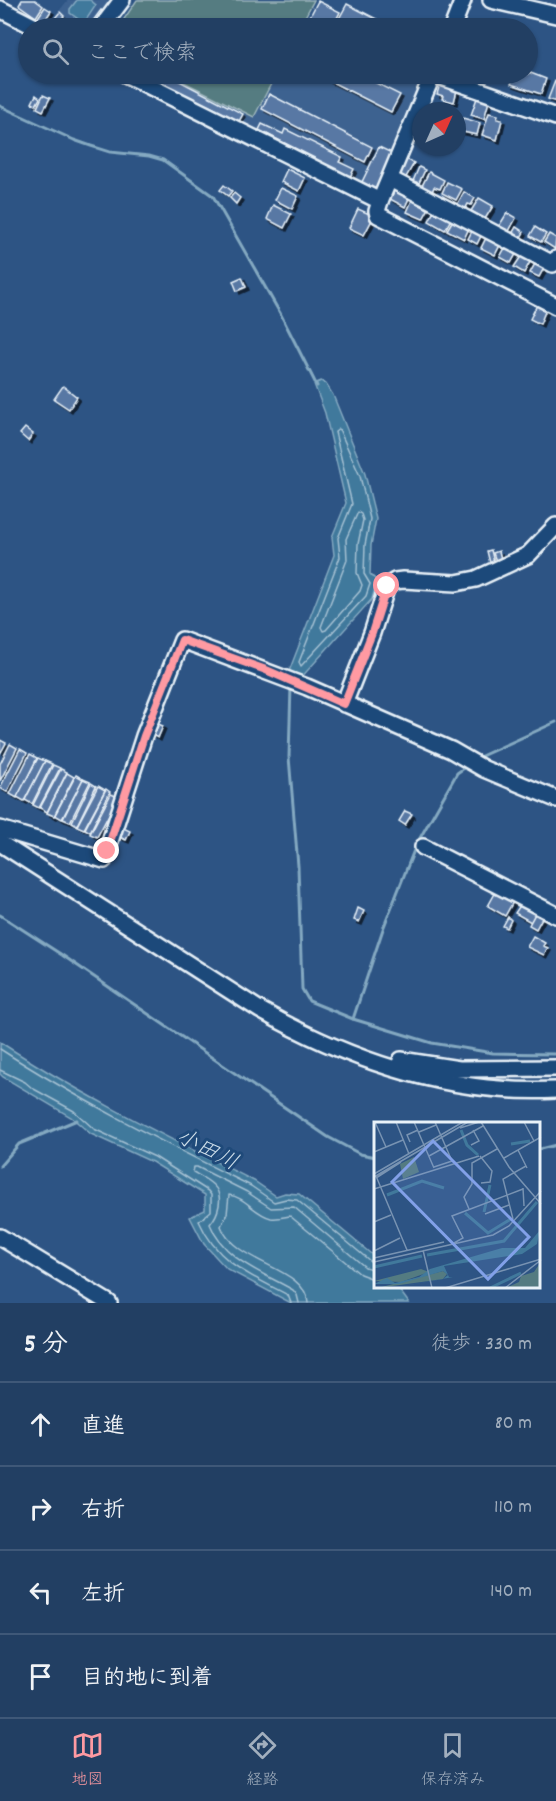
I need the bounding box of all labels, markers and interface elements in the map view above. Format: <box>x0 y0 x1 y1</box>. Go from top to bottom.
search box <box>18 18 538 84</box>
icon: search <box>39 35 72 68</box>
text: ここで検索 <box>87 39 197 70</box>
north arrow <box>412 102 466 156</box>
route start <box>373 572 399 598</box>
route end <box>93 837 119 863</box>
water label: 小田川 <box>170 1122 243 1180</box>
inset map <box>374 1122 541 1288</box>
text: 5 分 <box>24 1327 68 1364</box>
text: 徒歩 · 330 m <box>431 1331 532 1359</box>
icon: ahead <box>24 1408 57 1441</box>
text: 80 m <box>495 1410 532 1438</box>
text: 直進 <box>81 1412 125 1443</box>
icon: right <box>24 1492 57 1525</box>
text: 110 m <box>494 1494 532 1522</box>
text: 右折 <box>81 1496 125 1527</box>
icon: left <box>24 1576 57 1609</box>
text: 140 m <box>490 1578 532 1606</box>
text: 左折 <box>81 1580 125 1611</box>
icon: arrive <box>24 1660 57 1693</box>
text: 目的地に到着 <box>81 1664 213 1695</box>
tab: 地図 <box>71 1729 104 1792</box>
tab: 経路 <box>246 1729 279 1792</box>
tab: 保存済み <box>421 1729 485 1792</box>

